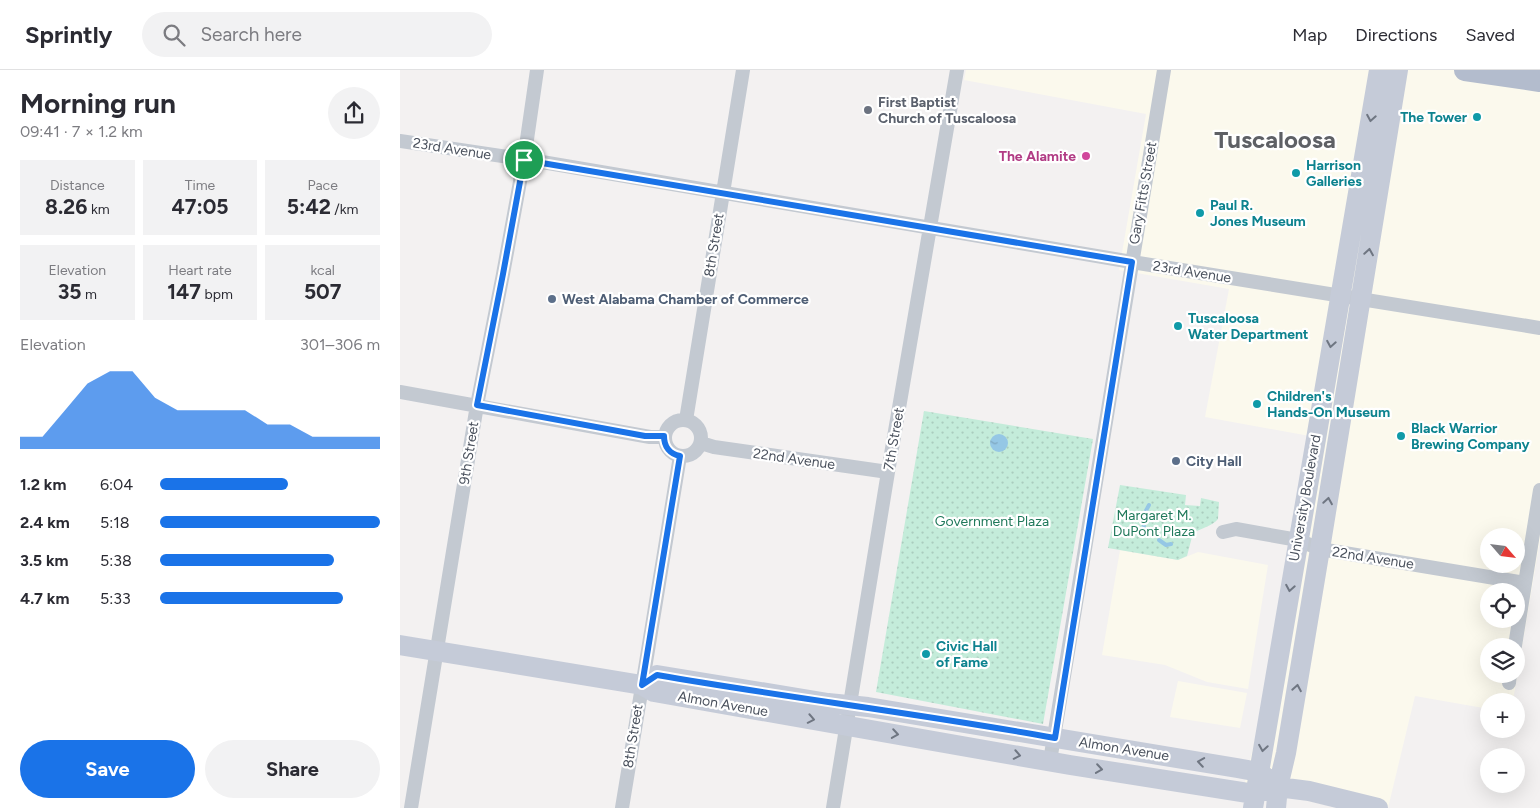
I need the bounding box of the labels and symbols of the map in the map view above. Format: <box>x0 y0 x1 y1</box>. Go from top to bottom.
place label: First Baptist Church of Tuscaloosa <box>878 94 1016 127</box>
marker: First Baptist Church of Tuscaloosa <box>862 104 874 116</box>
place label: The Tower <box>1400 109 1468 126</box>
marker: The Tower <box>1471 111 1483 123</box>
one-way arrow <box>1366 114 1376 122</box>
district label: Tuscaloosa <box>1214 125 1336 154</box>
street label: 23rd Avenue <box>412 134 493 164</box>
pin <box>503 139 545 181</box>
street label: Gary Fitts Street <box>1126 140 1160 246</box>
place label: The Alamite <box>999 148 1076 165</box>
marker: The Alamite <box>1080 150 1092 162</box>
place label: Harrison Galleries <box>1306 157 1362 190</box>
marker: Harrison Galleries <box>1290 167 1302 179</box>
place label: Paul R. Jones Museum <box>1210 197 1306 230</box>
marker: Paul R. Jones Museum <box>1194 207 1206 219</box>
street label: 8th Street <box>701 212 727 278</box>
one-way arrow <box>1363 248 1374 256</box>
street label: 23rd Avenue <box>1152 257 1233 287</box>
place label: West Alabama Chamber of Commerce <box>562 291 809 308</box>
marker: West Alabama Chamber of Commerce <box>546 293 558 305</box>
place label: Tuscaloosa Water Department <box>1188 310 1309 343</box>
marker: Tuscaloosa Water Department <box>1172 320 1184 332</box>
one-way arrow <box>1327 340 1337 349</box>
place label: Children's Hands-On Museum <box>1267 388 1390 421</box>
marker: Children's Hands-On Museum <box>1251 398 1263 410</box>
street label: 7th Street <box>880 406 908 472</box>
street label: 9th Street <box>456 420 482 486</box>
place label: Black Warrior Brewing Company <box>1411 420 1531 453</box>
marker: Black Warrior Brewing Company <box>1395 430 1407 442</box>
street label: University Boulevard <box>1285 433 1325 563</box>
street label: 22nd Avenue <box>752 445 836 473</box>
place label: City Hall <box>1186 453 1242 470</box>
marker: City Hall <box>1170 455 1182 467</box>
one-way arrow <box>1323 497 1333 505</box>
park label: Margaret M. DuPont Plaza <box>1113 507 1195 540</box>
park label: Government Plaza <box>935 513 1049 530</box>
north arrow <box>1480 528 1525 572</box>
street label: 22nd Avenue <box>1331 543 1415 573</box>
one-way arrow <box>1286 584 1296 593</box>
place label: Civic Hall of Fame <box>936 638 997 671</box>
marker: Civic Hall of Fame <box>920 648 932 660</box>
one-way arrow <box>1291 684 1301 692</box>
street label: Almon Avenue <box>677 688 770 720</box>
street label: 8th Street <box>620 703 646 769</box>
one-way arrow <box>807 714 815 724</box>
one-way arrow <box>891 729 899 739</box>
street label: Almon Avenue <box>1078 733 1171 765</box>
one-way arrow <box>1259 744 1269 753</box>
one-way arrow <box>1013 749 1021 760</box>
one-way arrow <box>1197 757 1205 767</box>
one-way arrow <box>1094 763 1103 773</box>

